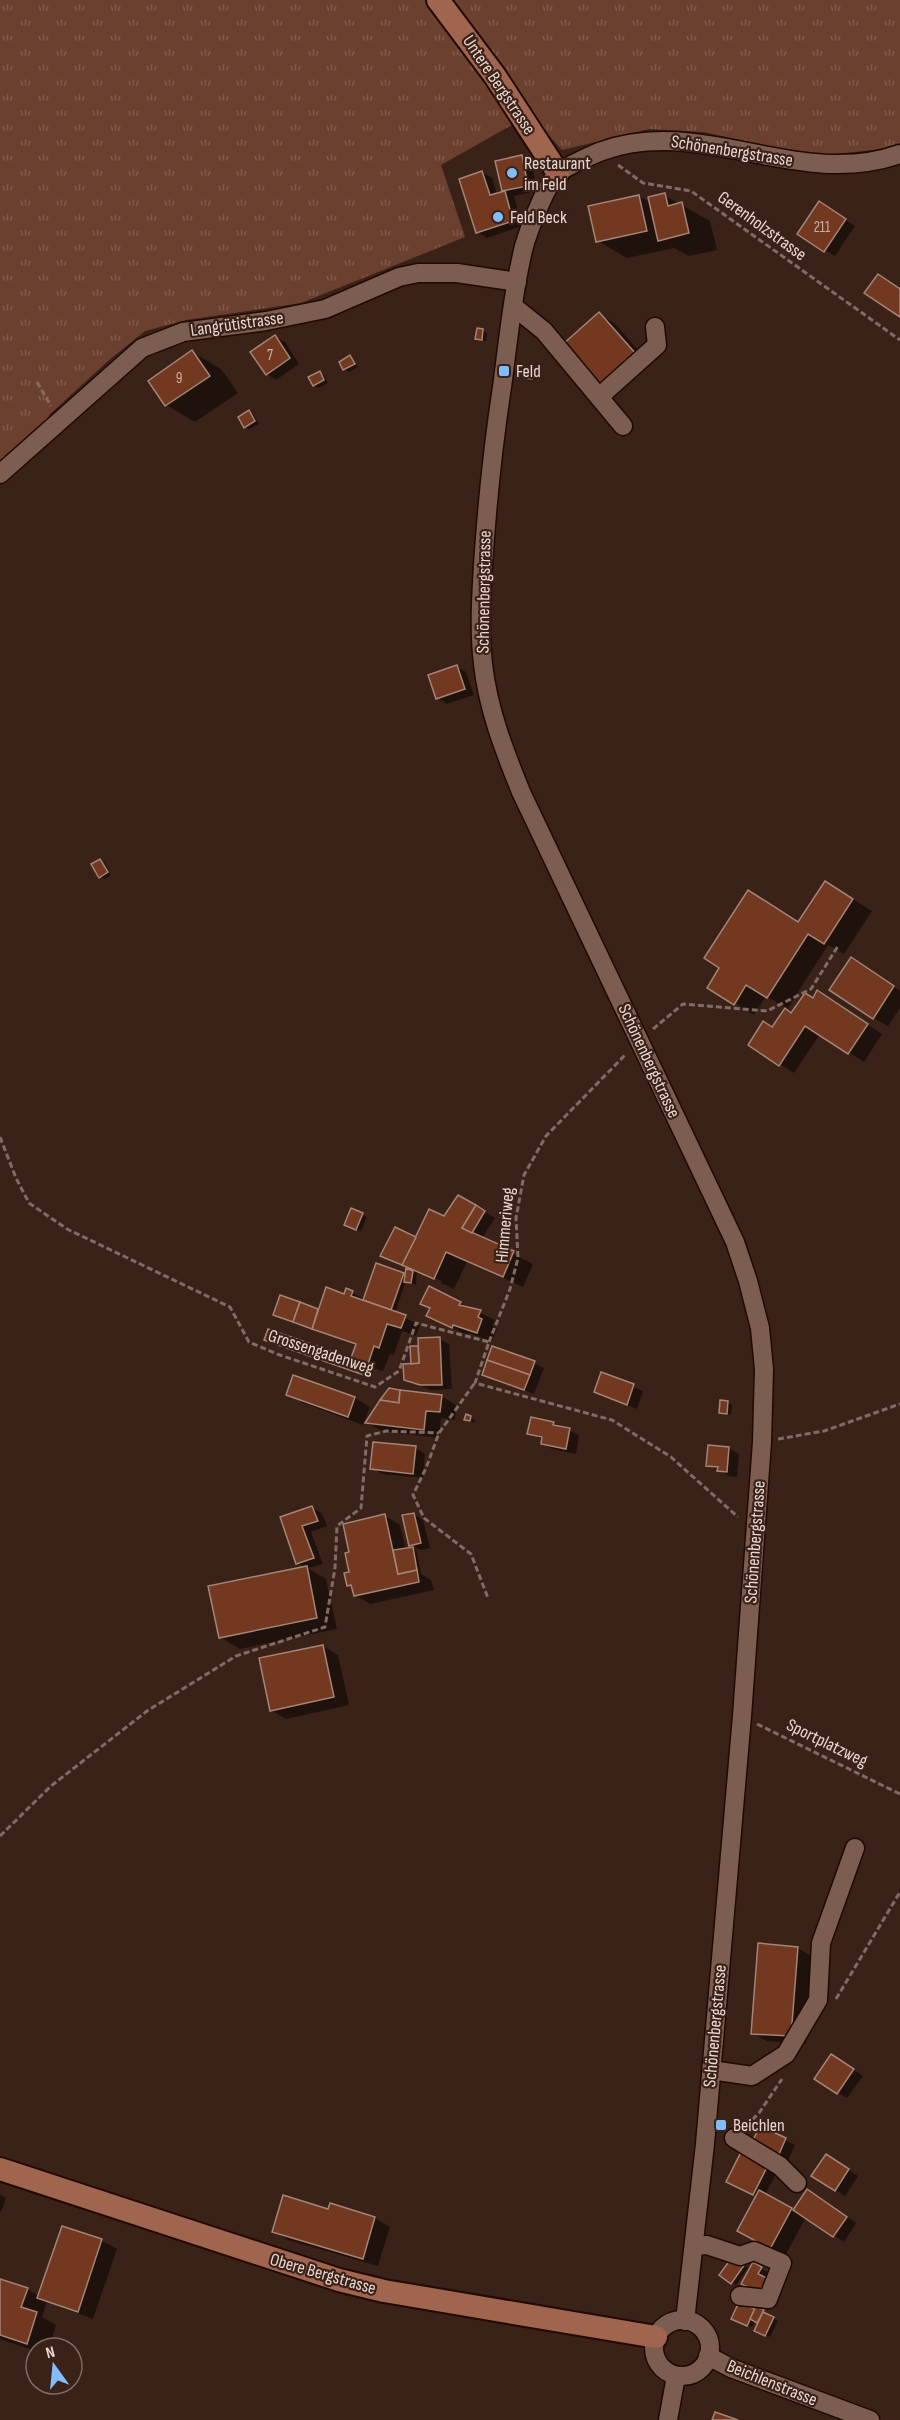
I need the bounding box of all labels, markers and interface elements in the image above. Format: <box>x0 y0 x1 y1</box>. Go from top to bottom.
street label: Untere Bergstrasse <box>458 31 540 139</box>
street label: Schönenbergstrasse <box>670 131 794 171</box>
place label: Restaurant im Feld <box>524 153 591 195</box>
marker: Restaurant im Feld <box>505 166 519 180</box>
street label: Gerenholzstrasse <box>713 187 811 265</box>
place label: Feld Beck <box>510 207 567 228</box>
marker: Feld Beck <box>491 210 505 224</box>
house number: 211 <box>814 218 831 237</box>
street label: Langrütistrasse <box>189 307 285 341</box>
house number: 7 <box>267 346 273 365</box>
place label: Feld <box>516 361 541 382</box>
marker: Feld <box>497 364 511 378</box>
house number: 9 <box>176 369 182 388</box>
street label: Schönenbergstrasse <box>472 530 496 654</box>
street label: Schönenbergstrasse <box>613 1001 685 1121</box>
street label: Himmeriweg <box>491 1186 519 1264</box>
street label: Grossengadenweg <box>266 1325 376 1379</box>
street label: Schönenbergstrasse <box>740 1480 770 1604</box>
street label: Sportplatzweg <box>783 1714 871 1772</box>
street label: Schönenbergstrasse <box>699 1964 731 2088</box>
place label: Beichlen <box>733 2115 785 2136</box>
marker: Beichlen <box>714 2118 728 2132</box>
street label: Obere Bergstrasse <box>268 2249 378 2299</box>
north arrow <box>24 2336 84 2396</box>
text: N <box>44 2343 57 2363</box>
street label: Beichlenstrasse <box>724 2355 820 2411</box>

